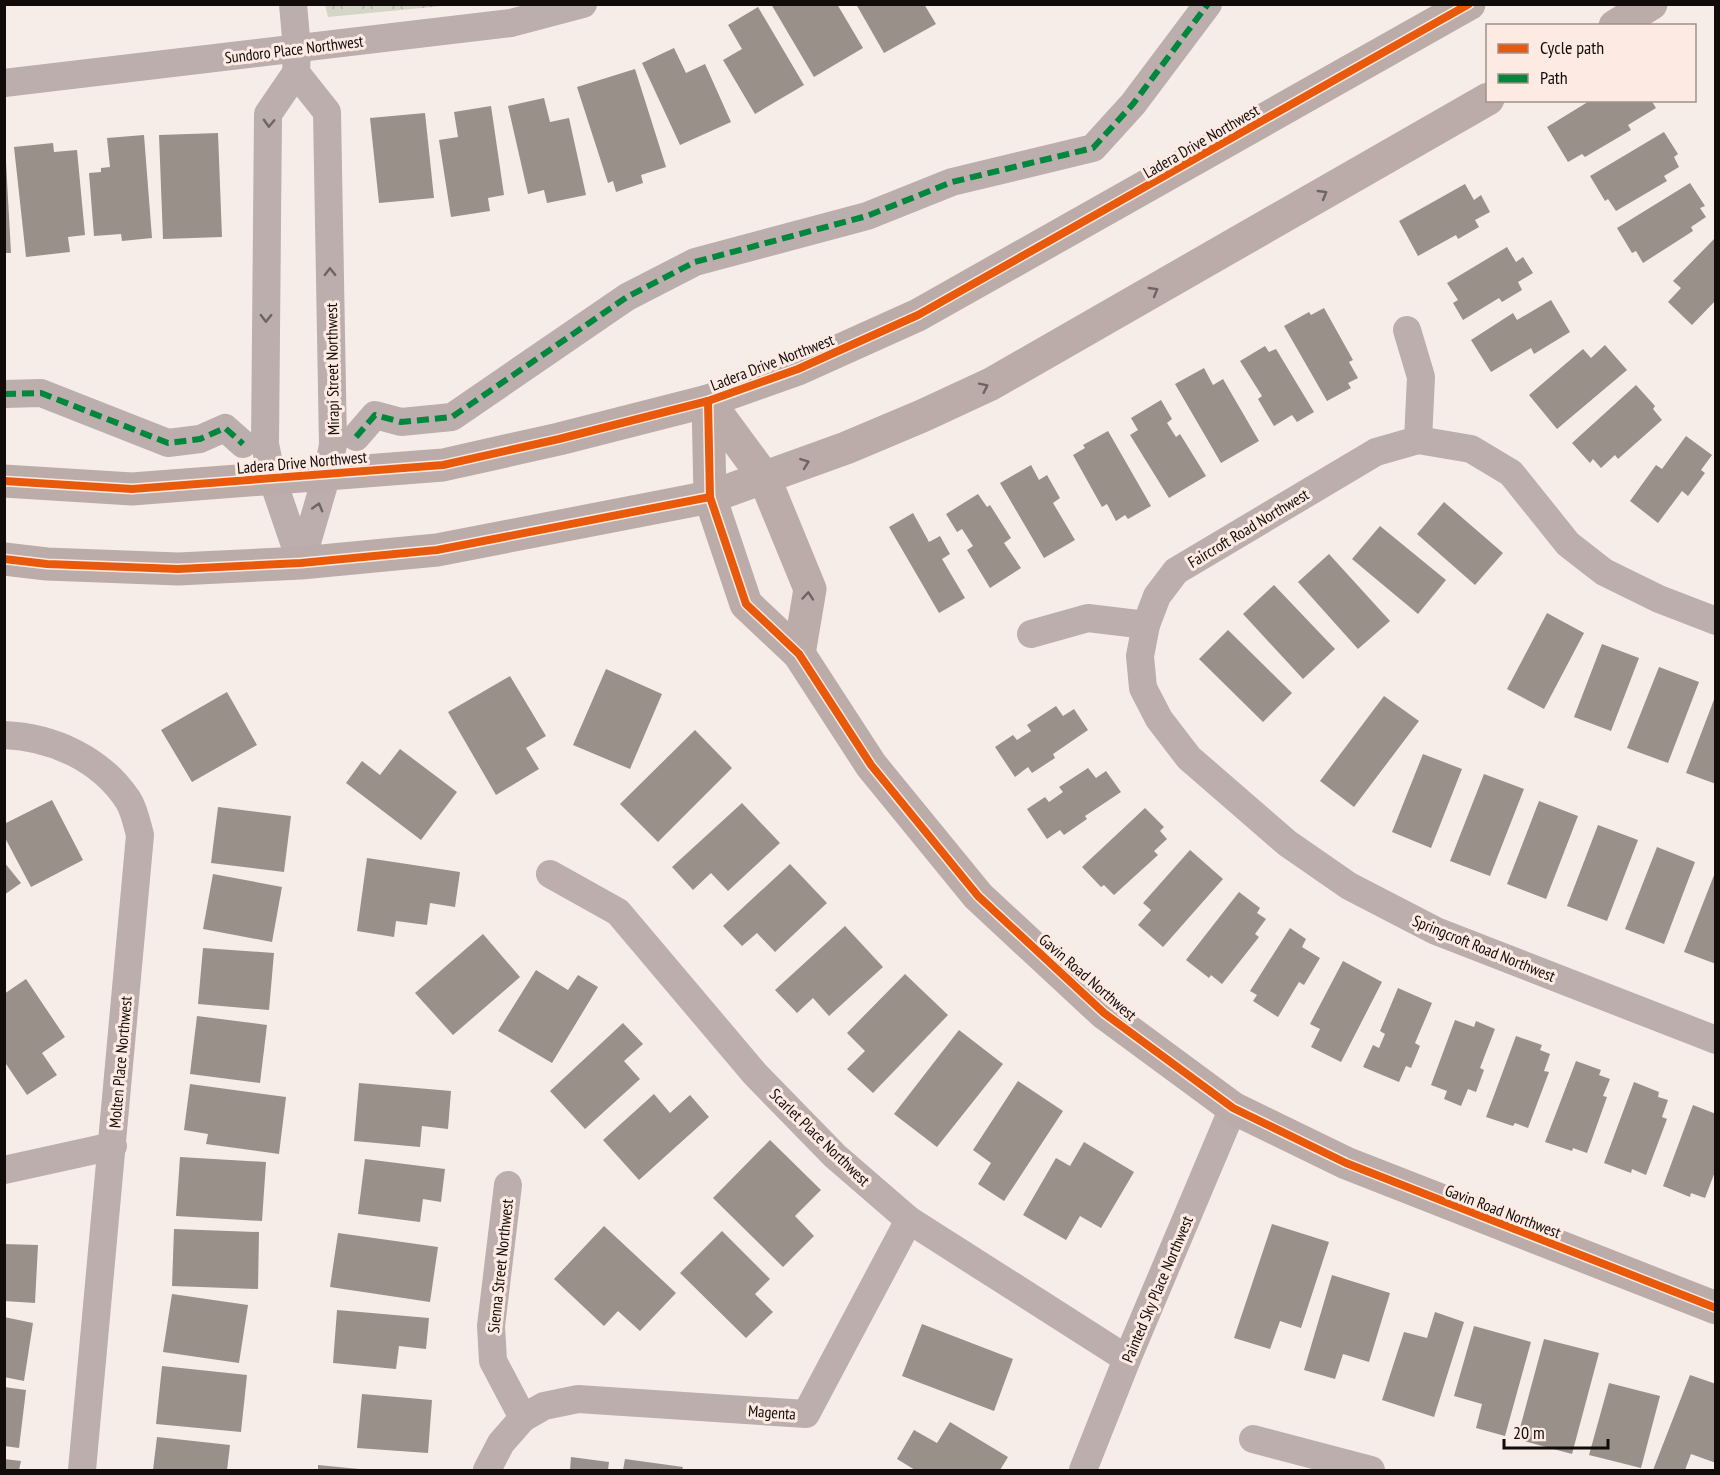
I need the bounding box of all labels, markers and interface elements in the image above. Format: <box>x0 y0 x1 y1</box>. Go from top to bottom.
legend <box>1486 24 1696 102</box>
street label: Sundoro Place Northwest <box>224 30 365 67</box>
text: Cycle path <box>1540 36 1604 59</box>
text: Path <box>1540 66 1568 89</box>
street label: Ladera Drive Northwest <box>1140 99 1263 182</box>
one-way arrow <box>262 119 275 128</box>
one-way arrow <box>1317 189 1327 201</box>
one-way arrow <box>324 267 336 276</box>
one-way arrow <box>1148 287 1158 298</box>
street label: Mirapi Street Northwest <box>321 302 343 435</box>
one-way arrow <box>260 314 272 323</box>
street label: Ladera Drive Northwest <box>708 329 837 395</box>
one-way arrow <box>978 382 989 394</box>
street label: Ladera Drive Northwest <box>236 446 368 478</box>
one-way arrow <box>799 457 810 470</box>
street label: Faircroft Road Northwest <box>1184 484 1313 572</box>
one-way arrow <box>310 502 323 512</box>
one-way arrow <box>801 591 814 601</box>
street label: Springcroft Road Northwest <box>1410 910 1559 986</box>
street label: Gavin Road Northwest <box>1035 929 1141 1025</box>
street label: Molten Place Northwest <box>104 995 136 1129</box>
street label: Scarlet Place Northwest <box>766 1084 875 1190</box>
street label: Gavin Road Northwest <box>1442 1180 1564 1242</box>
street label: Sienna Street Northwest <box>483 1197 517 1334</box>
street label: Painted Sky Place Northwest <box>1117 1212 1197 1365</box>
street label: Magenta <box>747 1400 797 1424</box>
scale bar <box>1504 1412 1608 1450</box>
text: 20 m <box>1513 1421 1545 1444</box>

